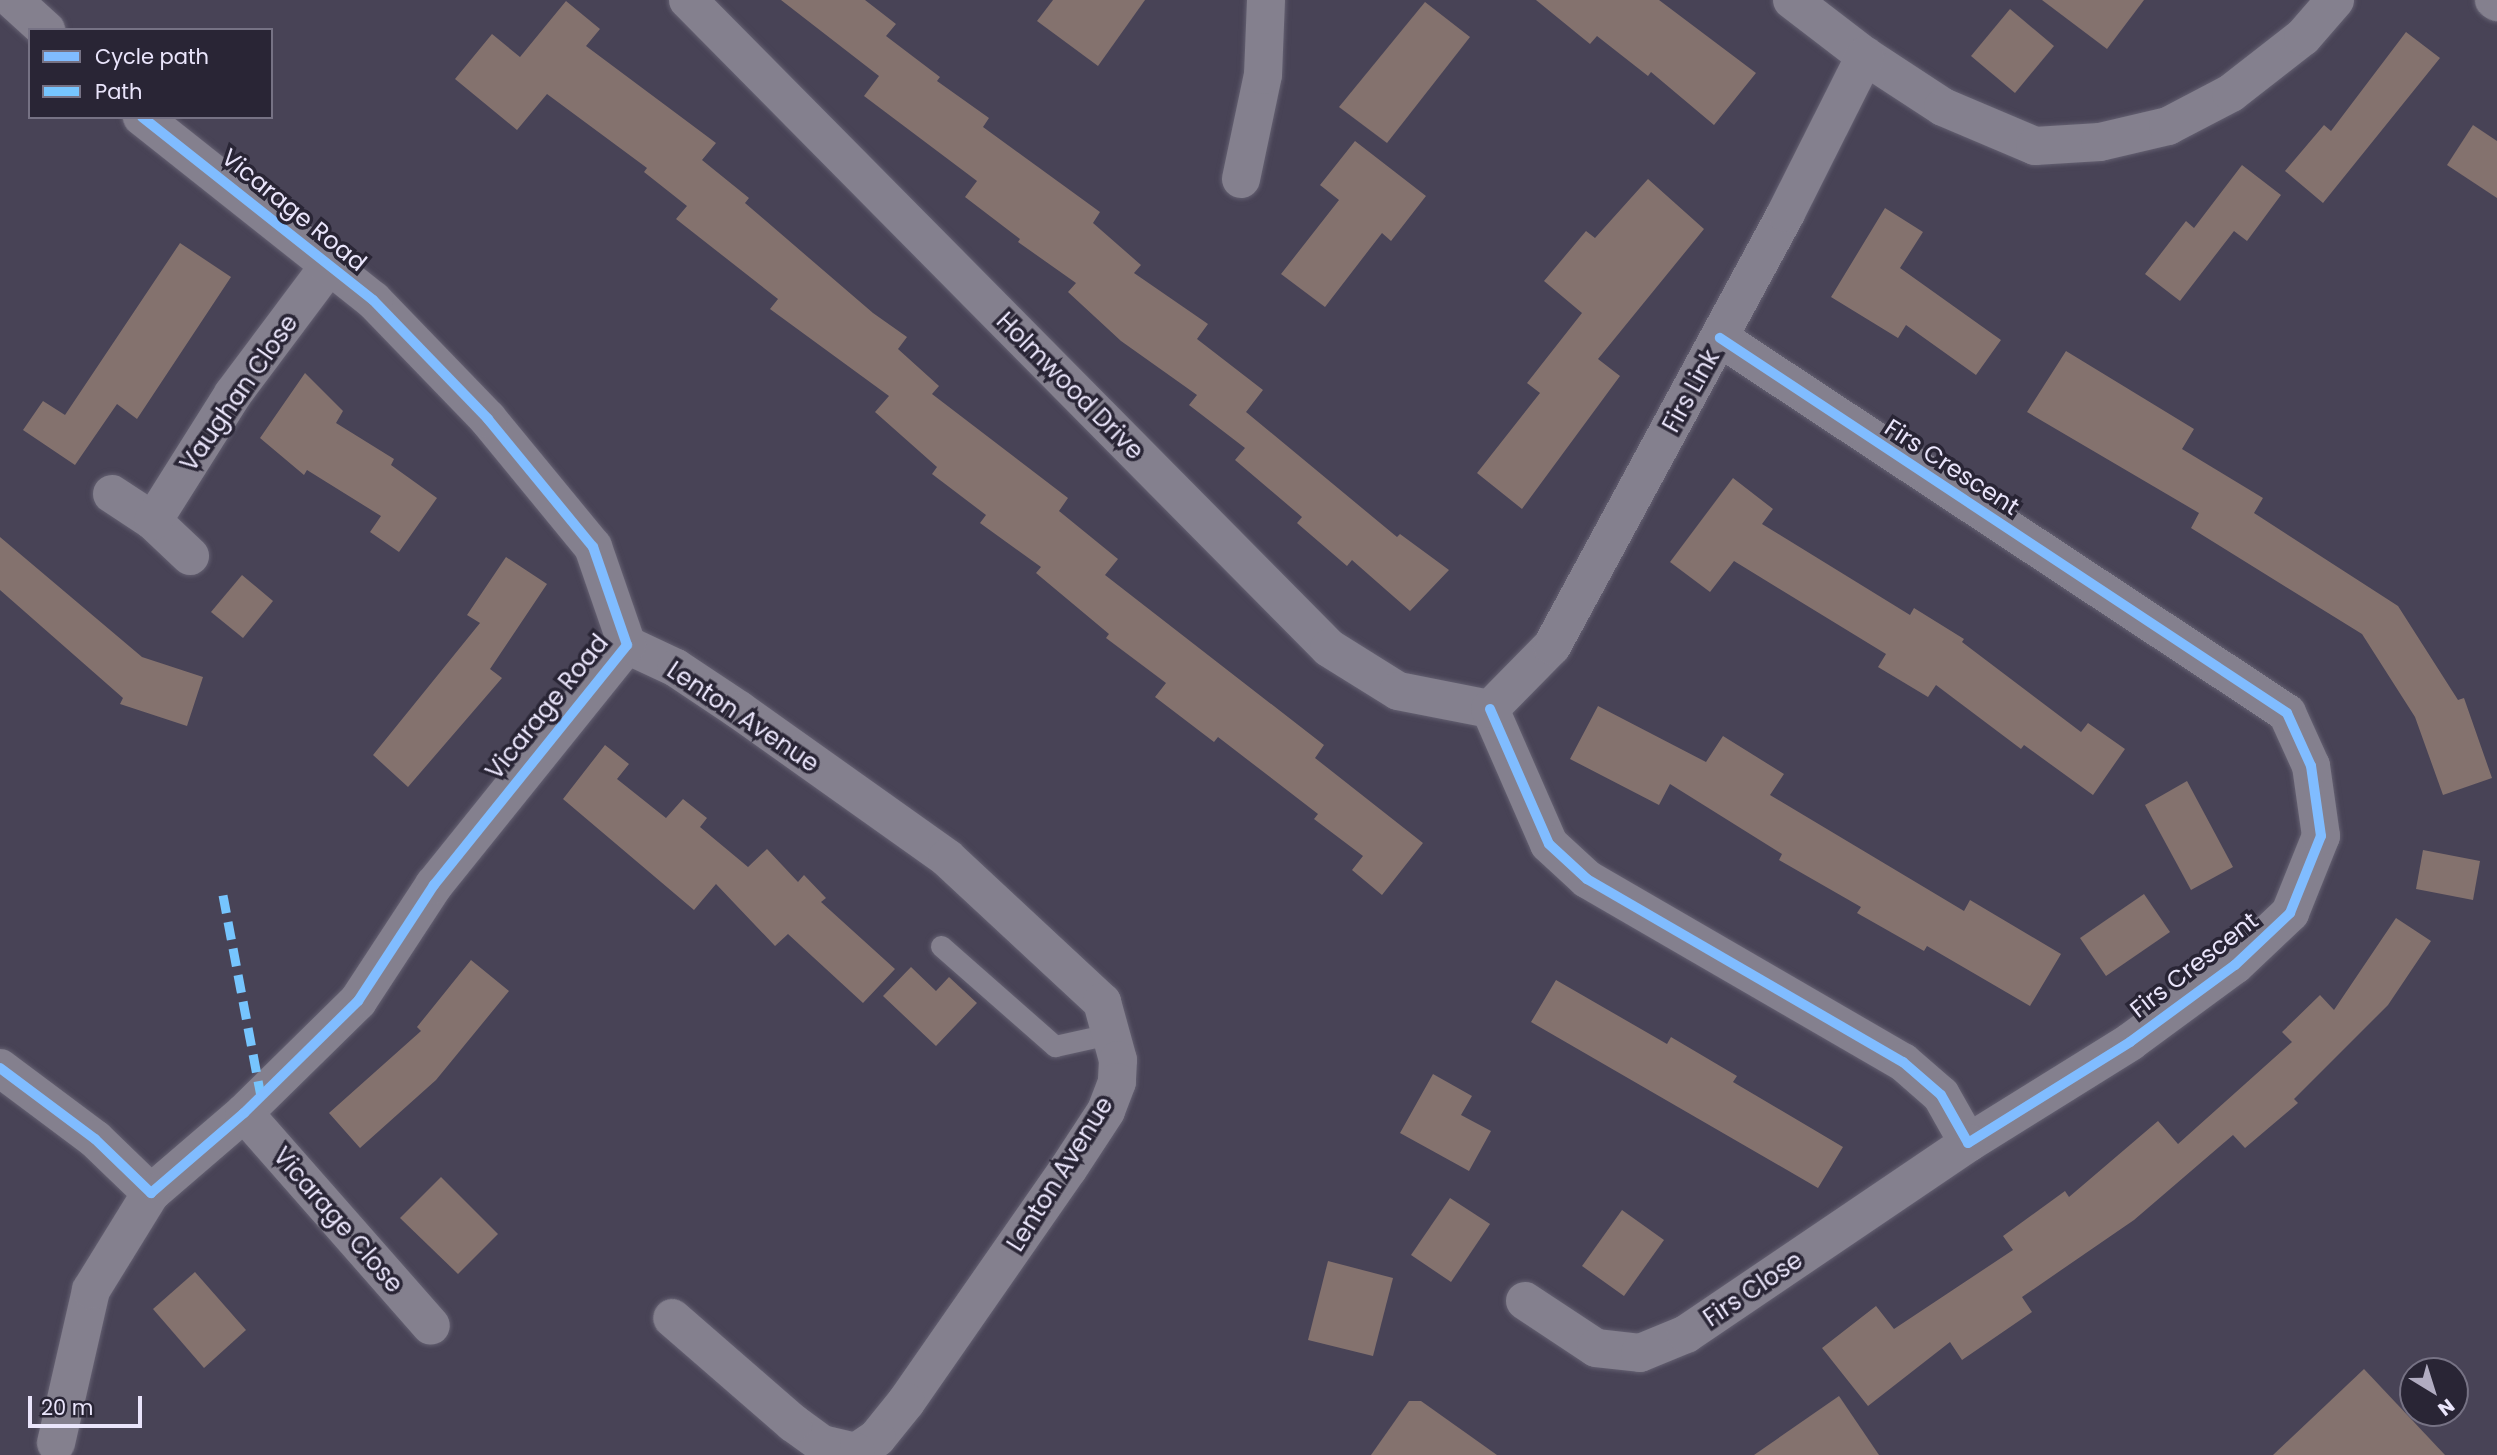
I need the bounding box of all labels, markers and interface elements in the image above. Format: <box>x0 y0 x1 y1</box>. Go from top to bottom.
legend <box>28 28 273 119</box>
text: Cycle path <box>95 42 209 71</box>
text: Path <box>95 77 142 106</box>
street label: Vicarage Road <box>216 143 372 277</box>
street label: Holmwood Drive <box>991 307 1149 465</box>
street label: Vaughan Close <box>174 309 304 477</box>
street label: Firs Link <box>1657 345 1725 437</box>
street label: Firs Crescent <box>1879 413 2025 521</box>
street label: Vicarage Road <box>480 629 614 785</box>
street label: Lenton Avenue <box>662 656 824 778</box>
street label: Firs Crescent <box>2124 906 2264 1024</box>
street label: Lenton Avenue <box>1001 1091 1119 1257</box>
street label: Vicarage Close <box>267 1142 409 1298</box>
street label: Firs Close <box>1698 1245 1808 1333</box>
north arrow <box>2399 1357 2469 1427</box>
scale bar <box>32 1382 145 1426</box>
text: N <box>2432 1392 2460 1422</box>
text: 20 m <box>41 1393 94 1422</box>

